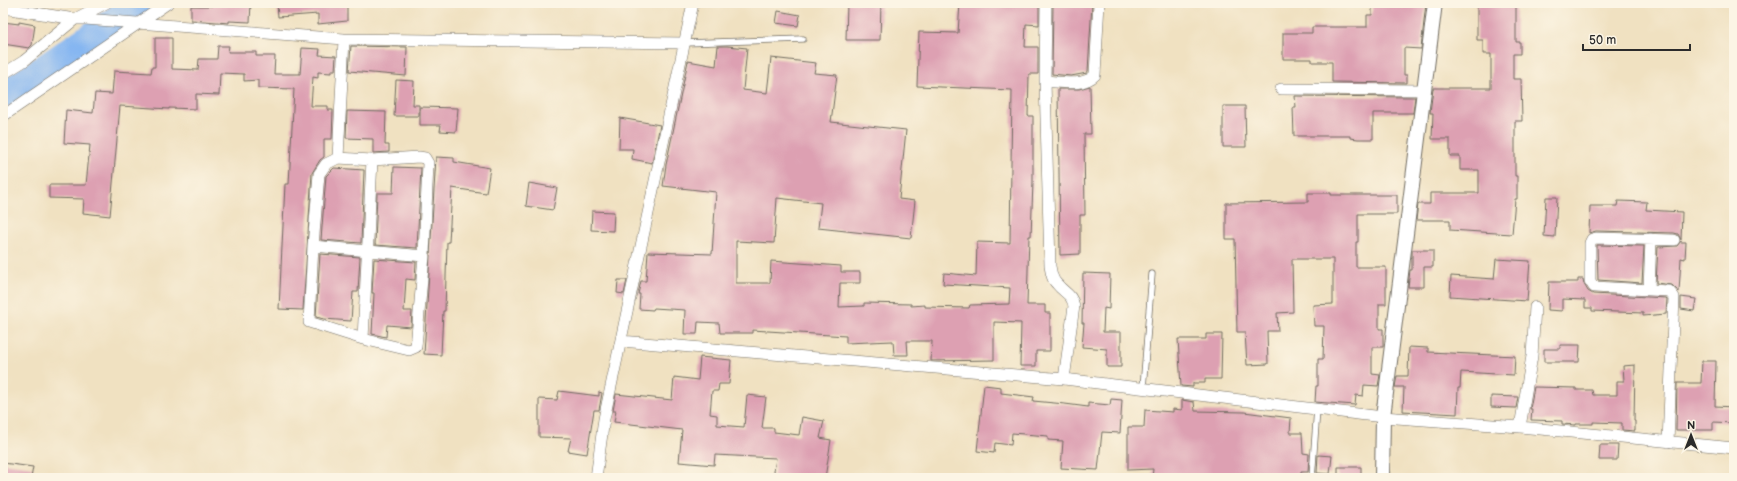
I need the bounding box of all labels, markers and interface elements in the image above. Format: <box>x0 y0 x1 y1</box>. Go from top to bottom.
scale bar <box>1583 26 1690 52</box>
text: 50 m <box>1589 33 1616 48</box>
north arrow <box>1671 415 1711 455</box>
text: N <box>1687 419 1695 432</box>

